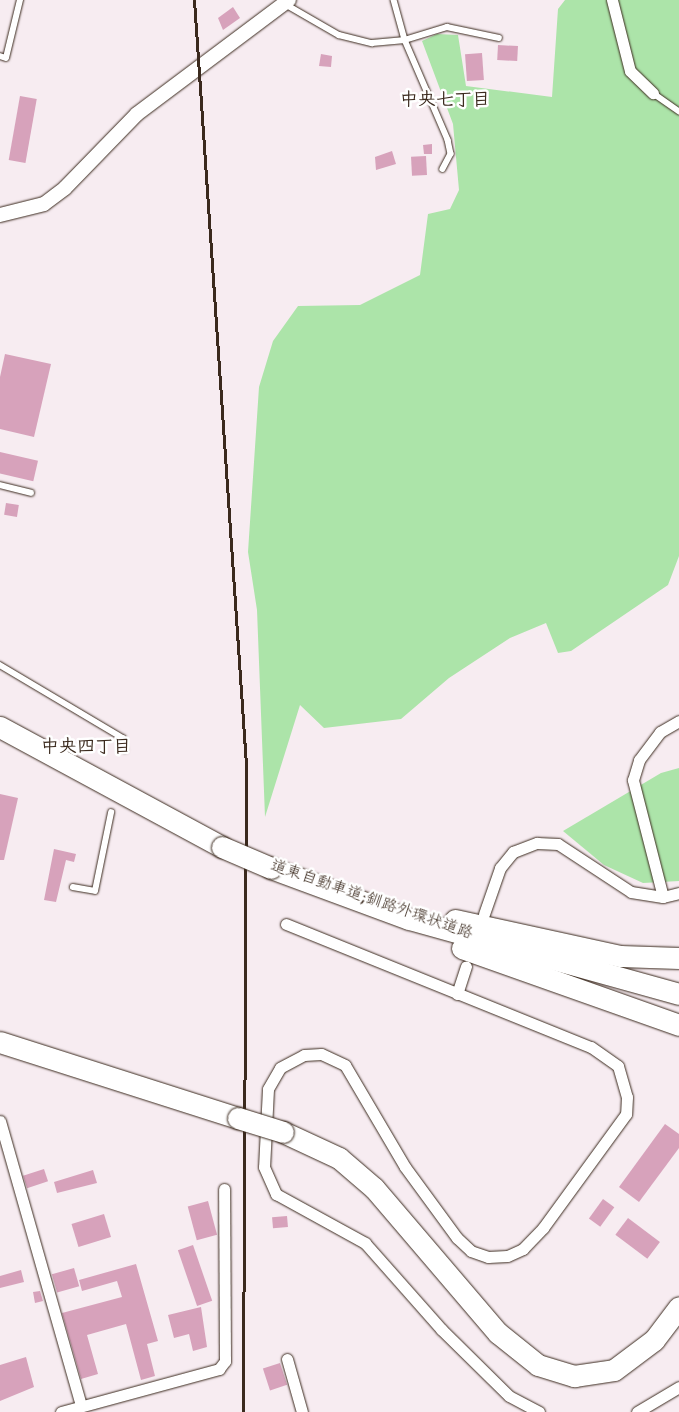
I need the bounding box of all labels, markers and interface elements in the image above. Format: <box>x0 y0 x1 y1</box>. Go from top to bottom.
district label: 中央七丁目 <box>400 91 490 113</box>
district label: 中央四丁目 <box>41 738 131 760</box>
street label: 道東自動車道;釧路外環状道路 <box>267 858 475 946</box>

